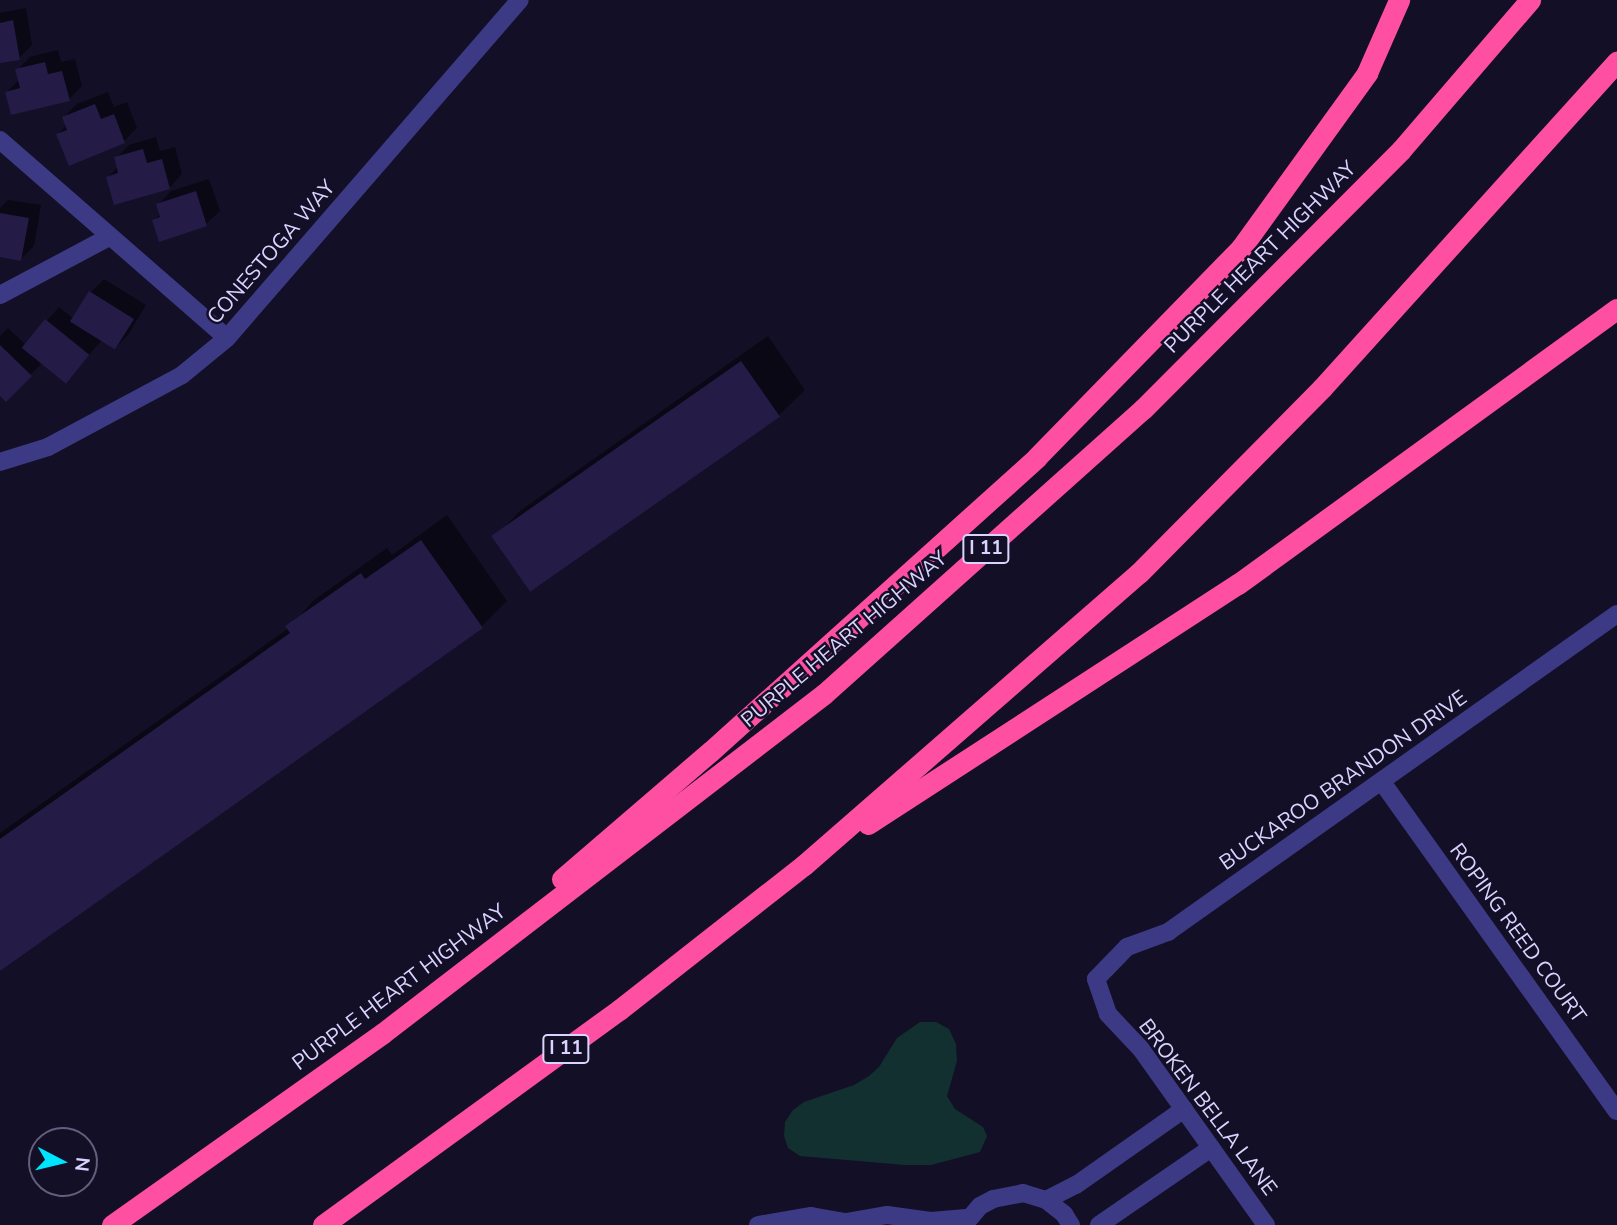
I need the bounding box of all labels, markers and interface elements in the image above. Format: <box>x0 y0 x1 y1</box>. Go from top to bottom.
street label: PURPLE HEART HIGHWAY <box>1159 156 1361 358</box>
street label: CONESTOGA WAY <box>202 175 340 329</box>
road number: I 11 <box>962 534 1010 564</box>
street label: PURPLE HEART HIGHWAY <box>736 546 952 732</box>
street label: BUCKAROO BRANDON DRIVE <box>1214 685 1472 875</box>
street label: ROPING REED COURT <box>1444 838 1592 1028</box>
street label: PURPLE HEART HIGHWAY <box>287 898 511 1076</box>
street label: BROKEN BELLA LANE <box>1133 1014 1283 1200</box>
road number: I 11 <box>542 1034 590 1064</box>
north arrow <box>28 1127 98 1197</box>
text: N <box>68 1156 96 1173</box>

